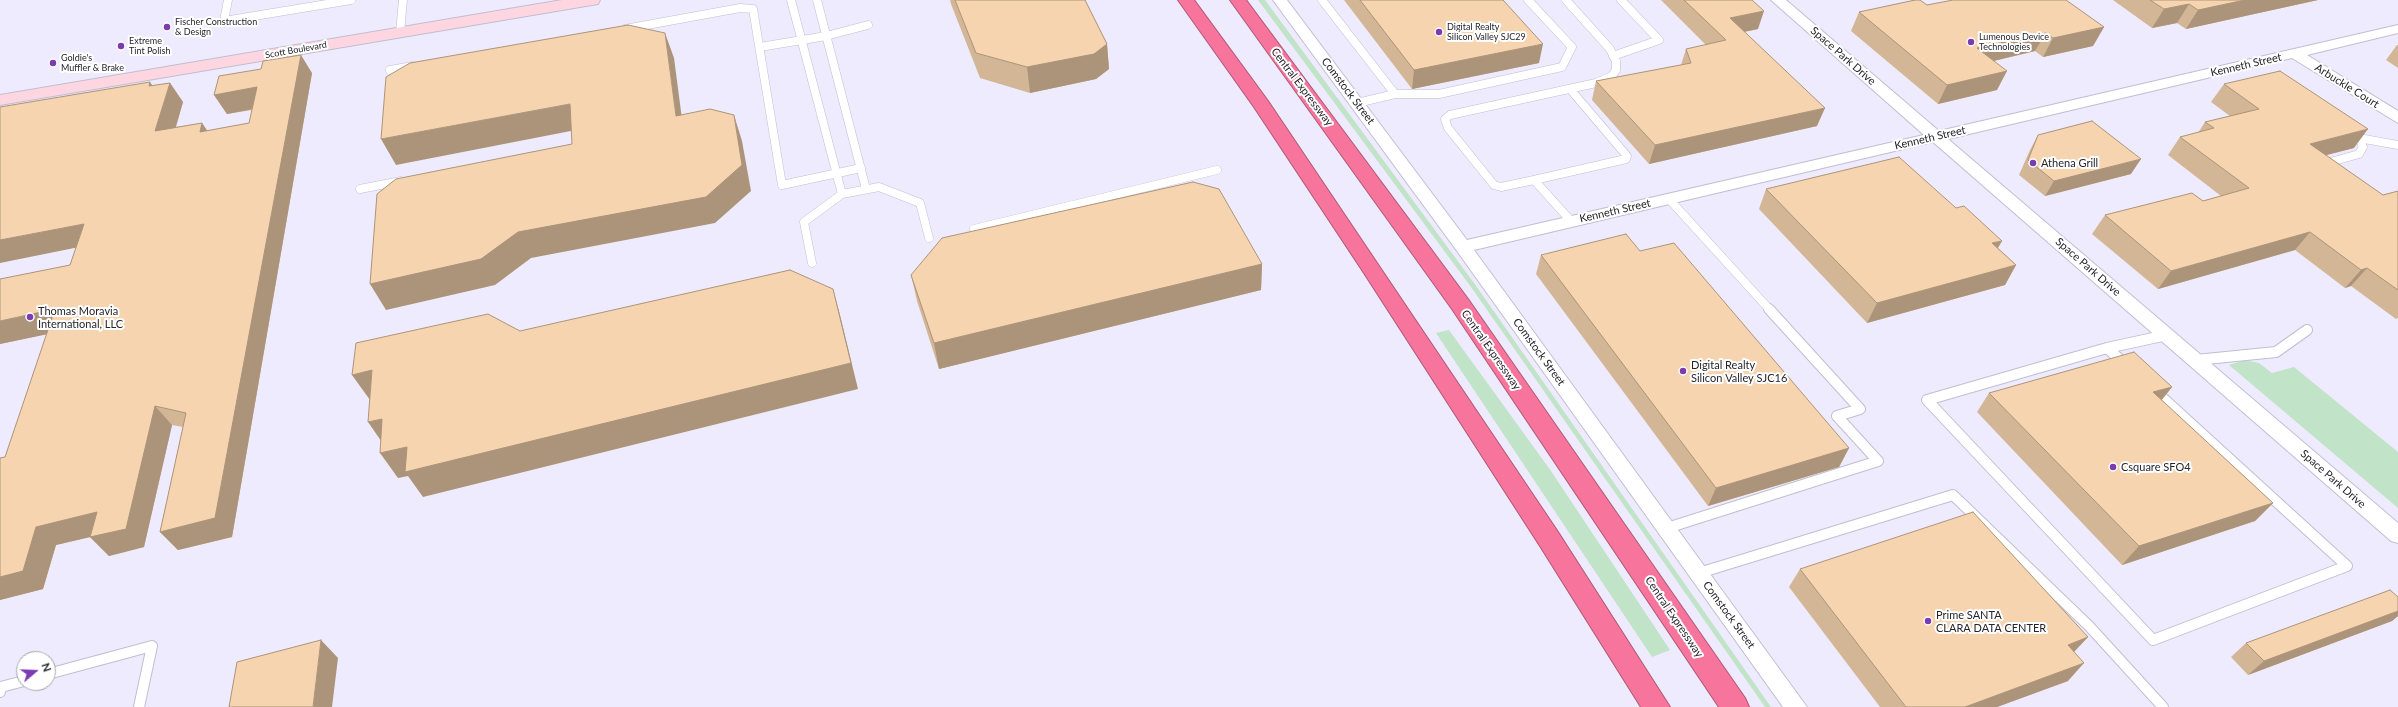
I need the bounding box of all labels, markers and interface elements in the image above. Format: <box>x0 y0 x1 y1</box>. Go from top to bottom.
place label: Fischer Construction & Design <box>175 17 257 38</box>
marker: Fischer Construction & Design <box>162 22 172 32</box>
place label: Digital Realty Silicon Valley SJC29 <box>1447 22 1526 43</box>
street label: Space Park Drive <box>1808 24 1878 88</box>
marker: Digital Realty Silicon Valley SJC29 <box>1434 27 1444 37</box>
place label: Lumenous Device Technologies <box>1979 32 2049 53</box>
place label: Extreme Tint Polish <box>129 36 170 57</box>
marker: Lumenous Device Technologies <box>1966 37 1976 47</box>
street label: Scott Boulevard <box>264 39 328 61</box>
marker: Extreme Tint Polish <box>116 41 126 51</box>
street label: Central Expressway <box>1268 45 1336 129</box>
street label: Kenneth Street <box>2209 50 2283 80</box>
place label: Goldie's Muffler & Brake <box>61 53 124 74</box>
street label: Comstock Street <box>1319 55 1377 127</box>
marker: Goldie's Muffler & Brake <box>48 58 58 68</box>
street label: Arbuckle Court <box>2312 61 2382 111</box>
street label: Kenneth Street <box>1893 123 1967 153</box>
place label: Athena Grill <box>2041 156 2098 170</box>
marker: Athena Grill <box>2028 158 2038 168</box>
street label: Kenneth Street <box>1578 196 1652 226</box>
street label: Space Park Drive <box>2053 235 2123 299</box>
place label: Thomas Moravia International, LLC <box>38 304 123 330</box>
street label: Central Expressway <box>1458 307 1524 393</box>
marker: Thomas Moravia International, LLC <box>25 312 35 322</box>
street label: Comstock Street <box>1510 316 1568 388</box>
place label: Digital Realty Silicon Valley SJC16 <box>1691 358 1787 384</box>
marker: Digital Realty Silicon Valley SJC16 <box>1678 366 1688 376</box>
street label: Space Park Drive <box>2298 447 2368 511</box>
place label: Csquare SFO4 <box>2121 460 2191 474</box>
marker: Csquare SFO4 <box>2108 462 2118 472</box>
street label: Central Expressway <box>1642 574 1706 660</box>
street label: Comstock Street <box>1700 579 1758 651</box>
place label: Prime SANTA CLARA DATA CENTER <box>1936 608 2046 634</box>
marker: Prime SANTA CLARA DATA CENTER <box>1923 616 1933 626</box>
north arrow <box>16 651 56 691</box>
text: N <box>39 661 54 673</box>

